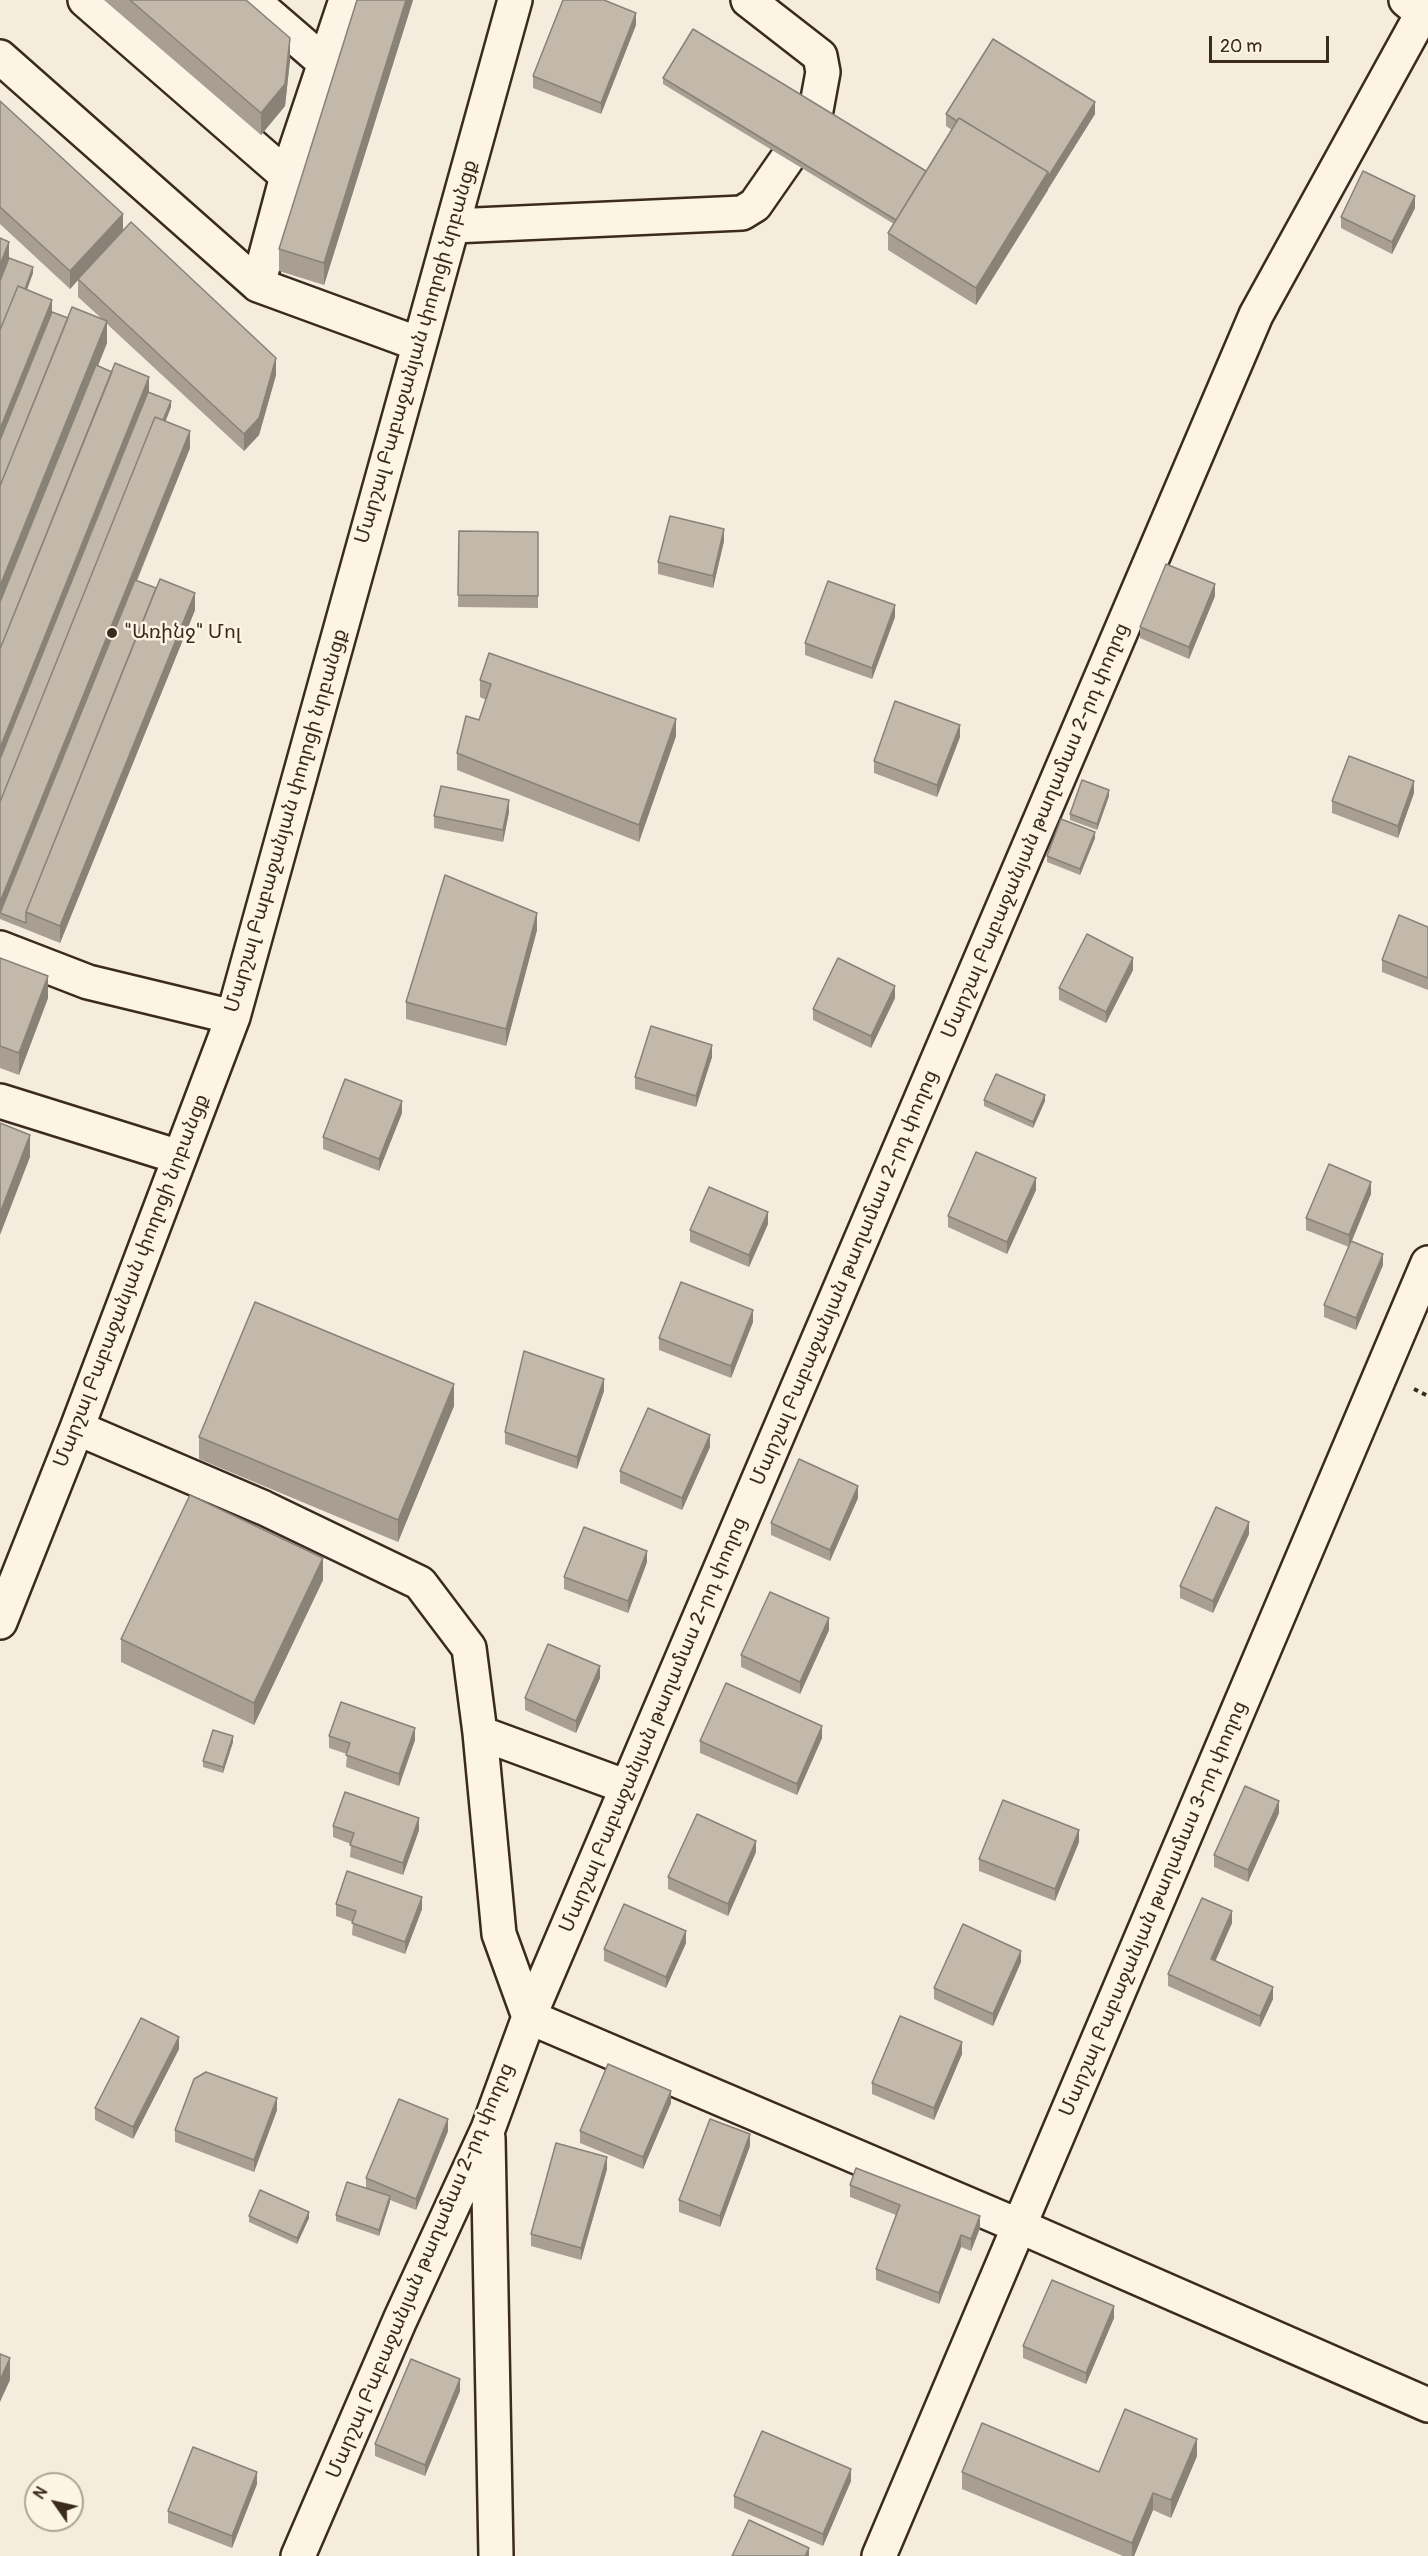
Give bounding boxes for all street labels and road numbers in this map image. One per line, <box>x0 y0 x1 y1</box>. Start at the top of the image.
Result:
street label: Մարշալ Բաբաջանյան փողոցի նրբանցք <box>351 157 483 547</box>
street label: Մարշալ Բաբաջանյան թաղամաս 2-րդ փողոց <box>937 620 1135 1042</box>
street label: Մարշալ Բաբաջանյան փողոցի նրբանցք <box>221 626 353 1016</box>
street label: Մարշալ Բաբաջանյան թաղամաս 2-րդ փողոց <box>746 1067 944 1489</box>
street label: Մարշալ Բաբաջանյան փողոցի նրբանցք <box>49 1091 215 1471</box>
street label: Մարշալ Բաբաջանյան թաղամաս 2-րդ փողոց <box>555 1514 753 1936</box>
street label: Մարշալ Բաբաջանյան թաղամաս 3-րդ փողոց <box>1055 1698 1253 2120</box>
street label: Մարշալ Բաբաջանյան թաղամաս 2-րդ փողոց <box>322 2060 520 2482</box>

